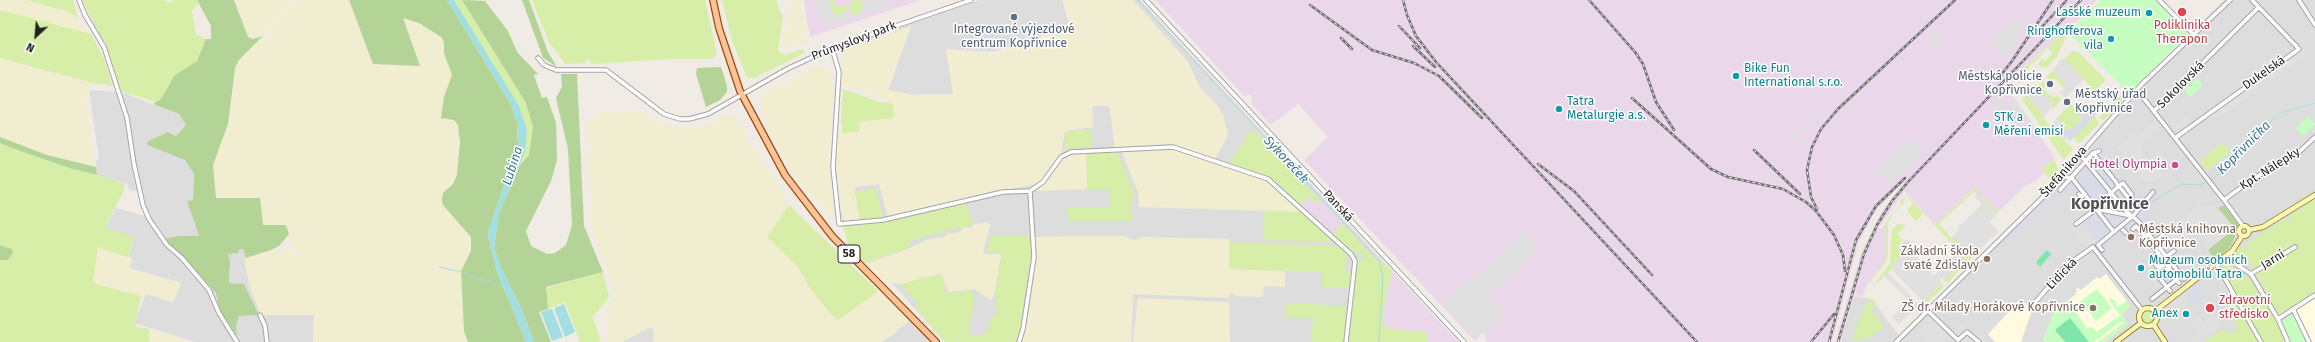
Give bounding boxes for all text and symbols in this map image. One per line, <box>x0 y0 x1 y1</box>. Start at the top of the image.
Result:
place label: Lašské muzeum <box>2056 6 2141 20</box>
marker: Poliklinika Therapon <box>2176 6 2188 18</box>
marker: Lašské muzeum <box>2144 8 2154 18</box>
marker: Integrované výjezdové centrum Kopřivnice <box>1009 12 1019 22</box>
north arrow <box>16 16 56 56</box>
street label: Průmyslový park <box>810 18 898 64</box>
place label: Poliklinika Therapon <box>2154 19 2210 47</box>
place label: Integrované výjezdové centrum Kopřivnice <box>953 23 1075 51</box>
place label: Ringhofferova vila <box>2027 25 2103 53</box>
marker: Ringhofferova vila <box>2106 34 2116 44</box>
text: N <box>24 40 37 55</box>
street label: Dukelská <box>2240 53 2288 93</box>
street label: Sokolovská <box>2154 58 2208 112</box>
place label: Bike Fun International s.r.o. <box>1744 62 1843 90</box>
place label: Městská policie Kopřivnice <box>1958 70 2042 98</box>
marker: Bike Fun International s.r.o. <box>1731 71 1741 81</box>
marker: Městská policie Kopřivnice <box>2045 79 2055 89</box>
place label: Městský úřad Kopřivnice <box>2075 88 2147 116</box>
place label: Tatra Metalurgie a.s. <box>1567 95 1646 123</box>
marker: Městský úřad Kopřivnice <box>2062 97 2072 107</box>
marker: Tatra Metalurgie a.s. <box>1554 104 1564 114</box>
place label: STK a Měření emisí <box>1994 111 2063 139</box>
water label: Kopřivnička <box>2214 118 2274 178</box>
marker: STK a Měření emisí <box>1981 120 1991 130</box>
water label: Sýkoreček <box>1260 133 1312 187</box>
street label: Štefánikova <box>2038 143 2090 201</box>
water label: Lubina <box>499 145 527 187</box>
street label: Kpt. Nálepky <box>2237 145 2303 193</box>
place label: Hotel Olympia <box>2090 158 2167 172</box>
marker: Hotel Olympia <box>2170 160 2180 170</box>
street label: Panská <box>1320 187 1356 225</box>
district label: Kopřivnice <box>2071 195 2149 215</box>
place label: Městská knihovna Kopřivnice <box>2139 223 2236 251</box>
marker: Městská knihovna Kopřivnice <box>2126 232 2136 242</box>
road number: 58 <box>838 245 860 263</box>
place label: Základní škola svaté Zdislavy <box>1901 245 1979 273</box>
street label: Jarní <box>2258 247 2288 273</box>
marker: Základní škola svaté Zdislavy <box>1982 254 1992 264</box>
place label: Muzeum osobních automobilů Tatra <box>2149 254 2247 282</box>
street label: Lidická <box>2044 255 2080 293</box>
marker: Muzeum osobních automobilů Tatra <box>2136 263 2146 273</box>
place label: Zdravotní středisko <box>2219 294 2270 322</box>
place label: ZŠ dr. Milady Horákové Kopřivnice <box>1901 301 2085 315</box>
marker: Zdravotní středisko <box>2204 302 2216 314</box>
marker: ZŠ dr. Milady Horákové Kopřivnice <box>2088 303 2098 313</box>
place label: Anex <box>2152 307 2178 321</box>
marker: Anex <box>2181 309 2191 319</box>

